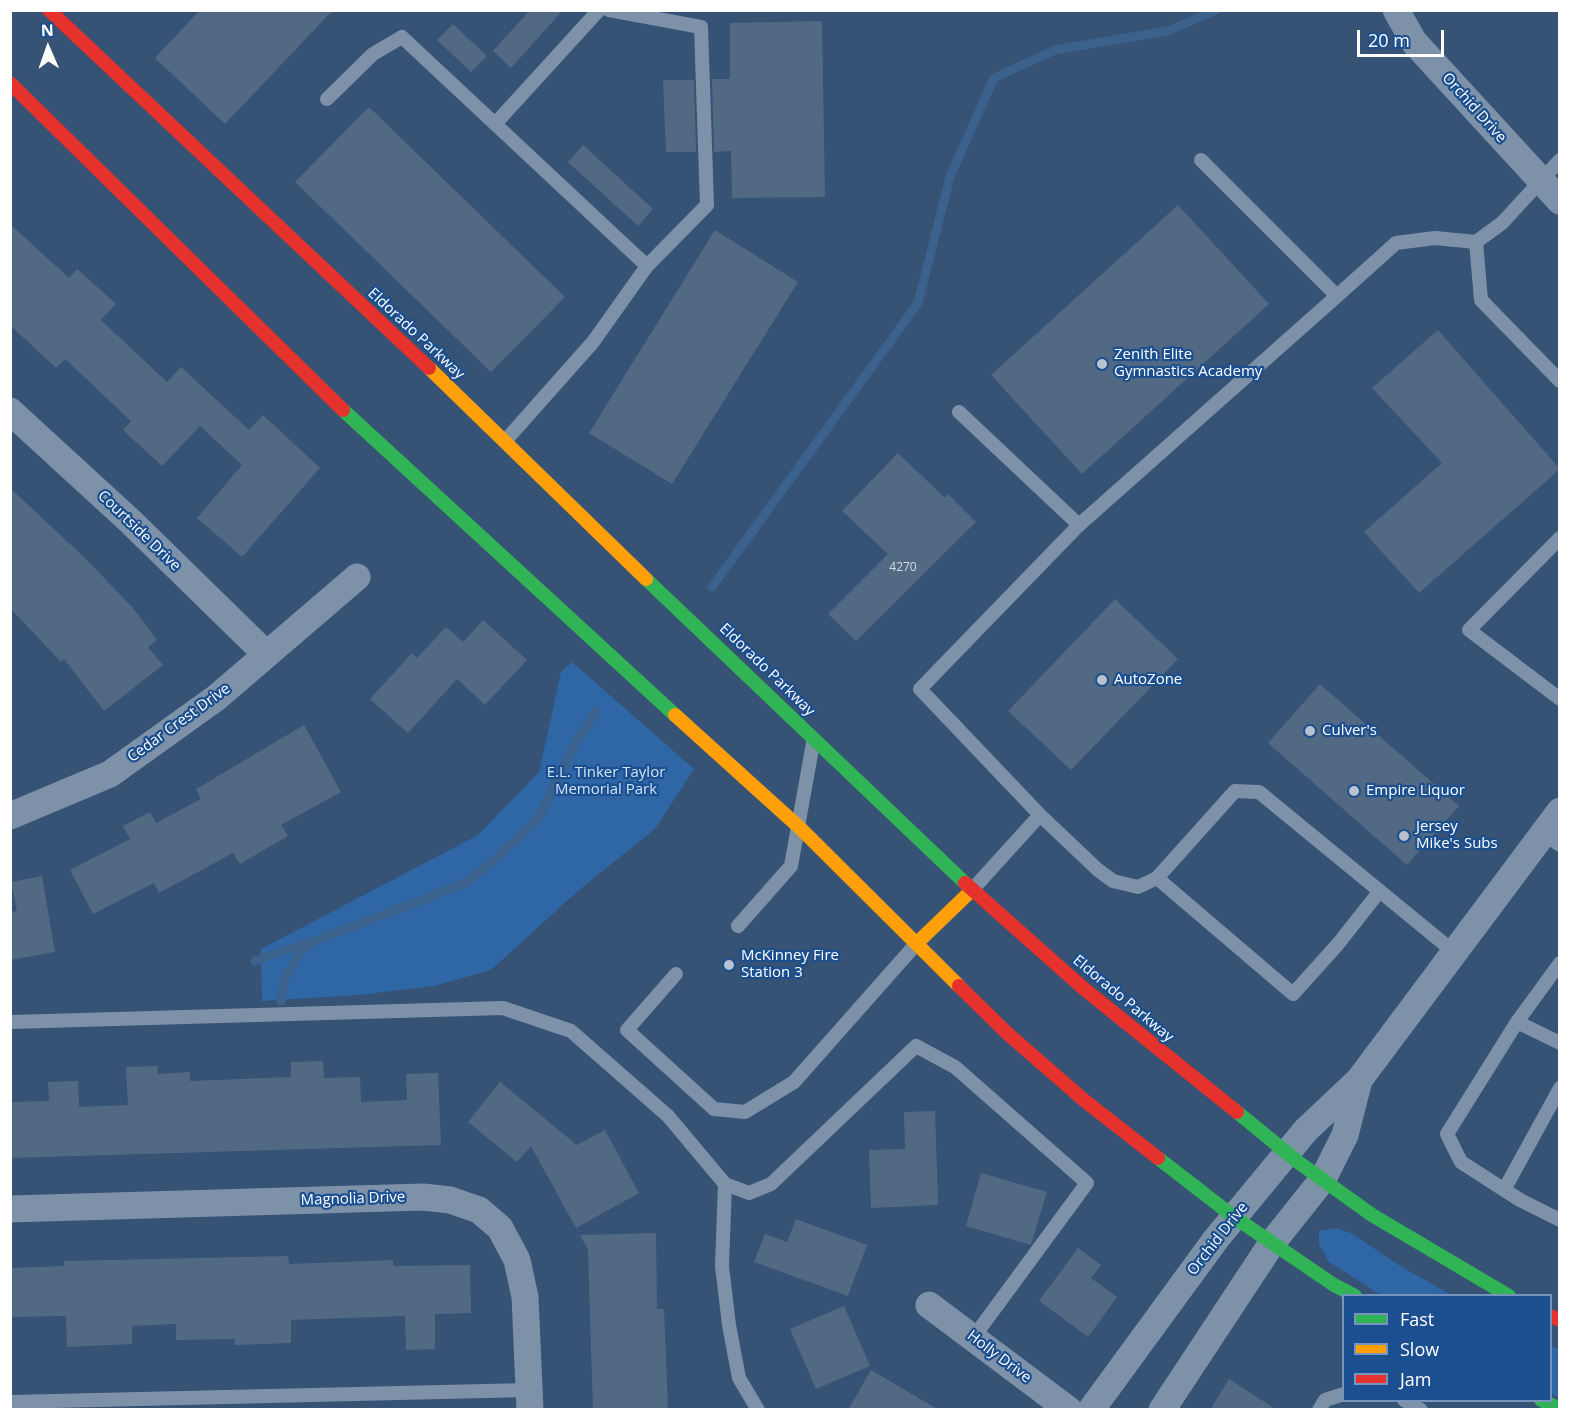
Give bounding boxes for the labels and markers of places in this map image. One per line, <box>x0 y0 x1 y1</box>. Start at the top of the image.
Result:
place label: Zenith Elite Gymnastics Academy <box>1114 346 1262 381</box>
marker: Zenith Elite Gymnastics Academy <box>1095 357 1109 371</box>
place label: AutoZone <box>1114 671 1182 689</box>
marker: AutoZone <box>1095 673 1109 687</box>
place label: Culver's <box>1322 722 1377 740</box>
marker: Culver's <box>1303 724 1317 738</box>
place label: Empire Liquor <box>1366 782 1465 800</box>
marker: Empire Liquor <box>1347 784 1361 798</box>
place label: Jersey Mike's Subs <box>1416 818 1498 853</box>
marker: Jersey Mike's Subs <box>1397 829 1411 843</box>
place label: McKinney Fire Station 3 <box>741 947 839 982</box>
marker: McKinney Fire Station 3 <box>722 958 736 972</box>

